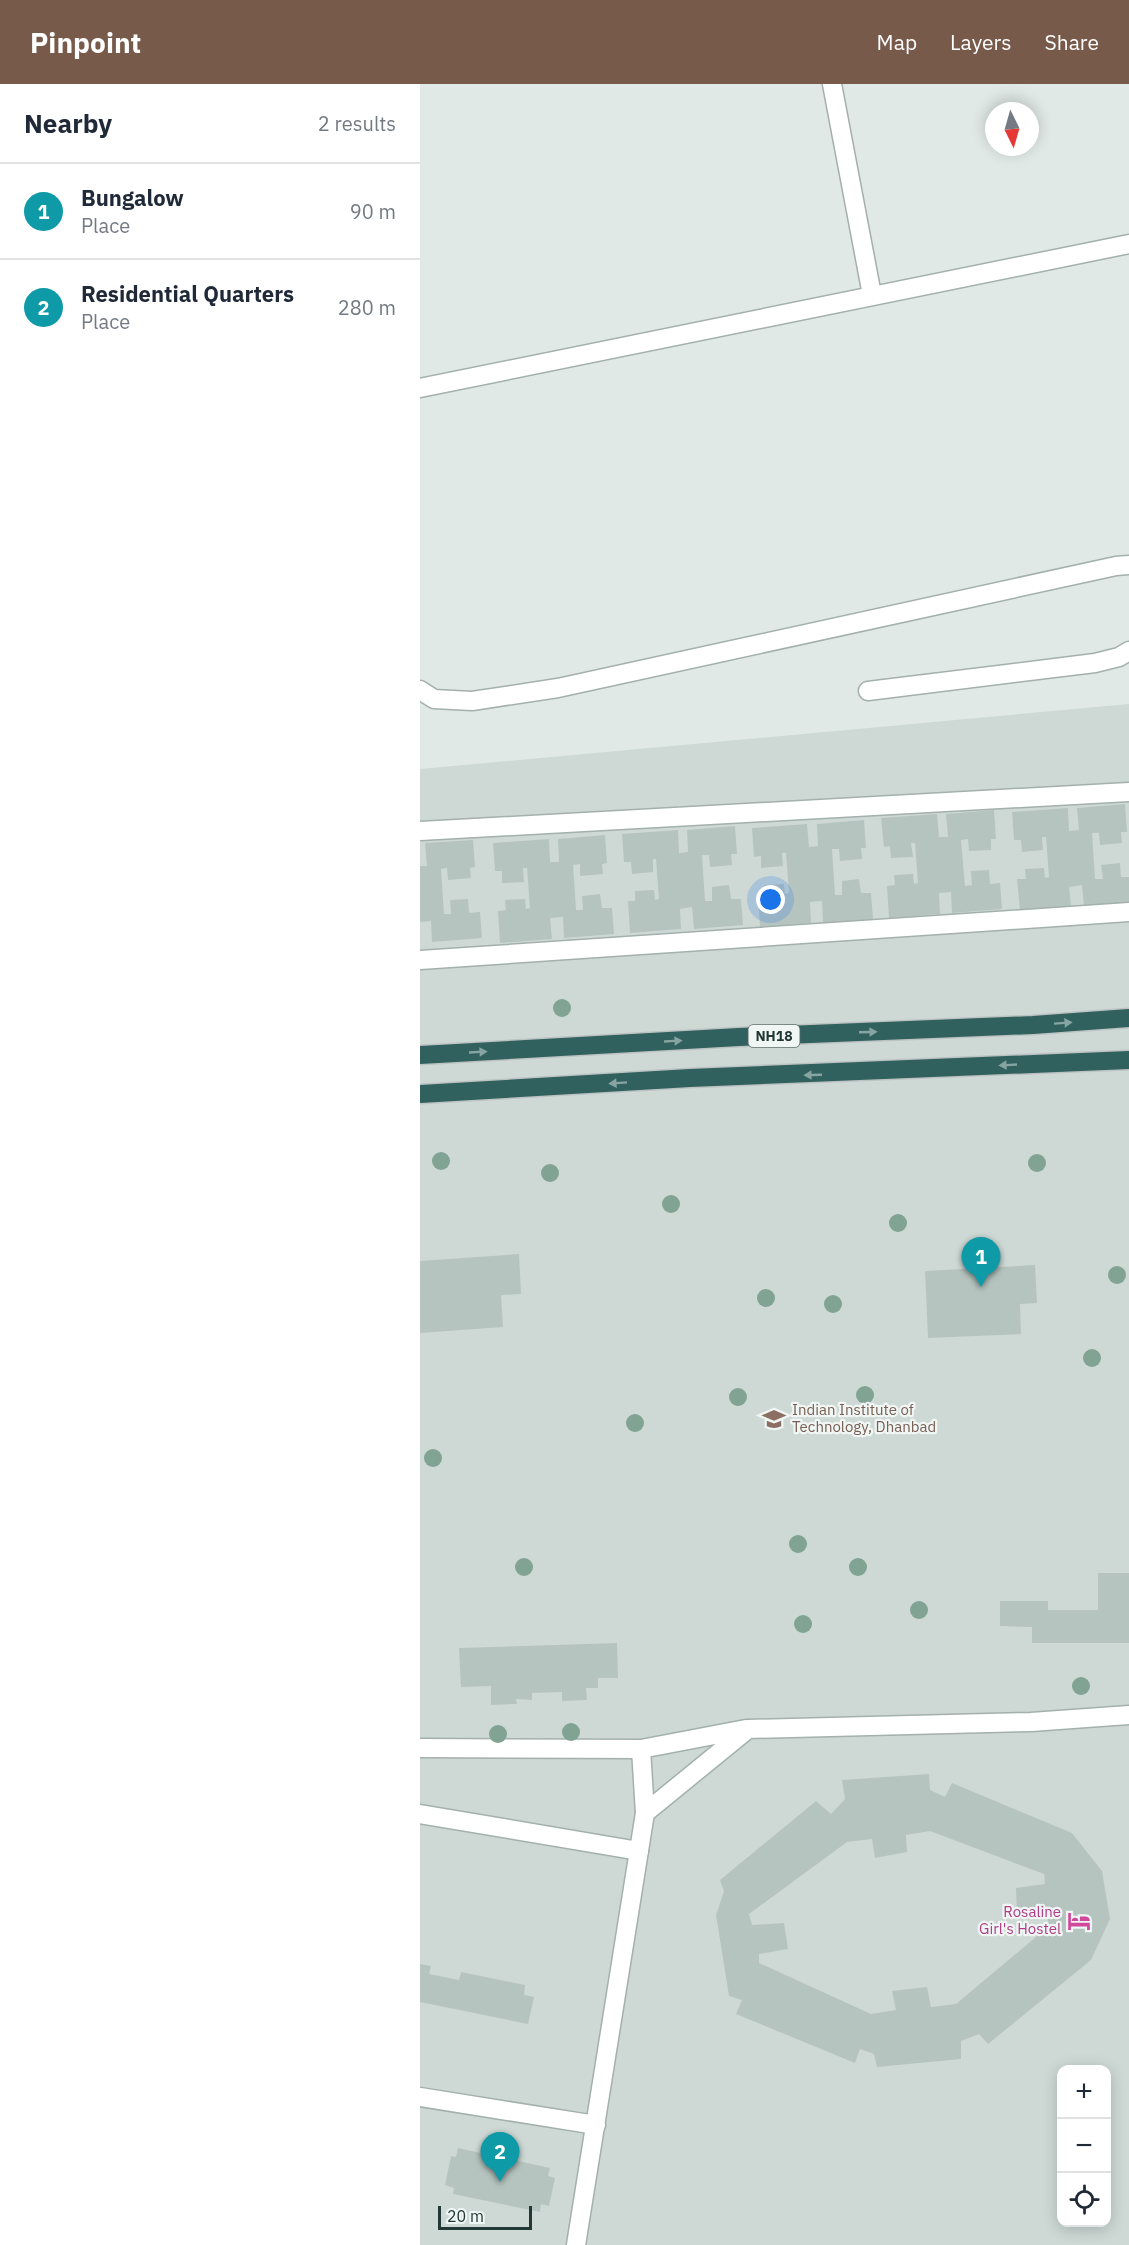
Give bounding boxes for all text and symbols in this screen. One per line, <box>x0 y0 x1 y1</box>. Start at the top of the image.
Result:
text: Pinpoint <box>30 24 141 61</box>
text: Map <box>877 28 917 56</box>
text: Layers <box>950 28 1012 56</box>
text: Share <box>1045 28 1099 56</box>
north arrow <box>985 102 1039 156</box>
text: Nearby <box>24 106 112 140</box>
text: 2 results <box>318 110 396 137</box>
text: Bungalow <box>81 183 184 212</box>
text: 1 <box>38 198 50 225</box>
text: 90 m <box>350 198 396 225</box>
text: Place <box>81 212 130 239</box>
text: Residential Quarters <box>81 279 294 308</box>
text: 2 <box>38 294 50 321</box>
text: 280 m <box>338 294 396 321</box>
text: Place <box>81 308 130 335</box>
your location <box>756 885 785 914</box>
one-way arrow <box>1053 1018 1072 1028</box>
road number: NH18 <box>748 1025 800 1047</box>
one-way arrow <box>858 1027 877 1036</box>
one-way arrow <box>664 1036 683 1045</box>
one-way arrow <box>469 1047 488 1057</box>
one-way arrow <box>998 1060 1017 1069</box>
one-way arrow <box>803 1070 822 1079</box>
one-way arrow <box>609 1078 628 1088</box>
pin: 1 <box>962 1238 1000 1287</box>
place label: Indian Institute of Technology, Dhanbad <box>792 1400 936 1436</box>
school or university icon: Indian Institute of Technology, Dhanbad <box>761 1406 787 1432</box>
place label: Rosaline Girl's Hostel <box>979 1902 1061 1938</box>
hotel icon: Rosaline Girl's Hostel <box>1066 1908 1092 1934</box>
map controls <box>1057 2065 1111 2227</box>
button: + <box>1057 2065 1111 2119</box>
button: − <box>1057 2119 1111 2173</box>
pin: 2 <box>480 2132 520 2182</box>
button: locate <box>1057 2173 1111 2227</box>
scale bar <box>438 2203 532 2230</box>
text: 20 m <box>447 2206 484 2226</box>

